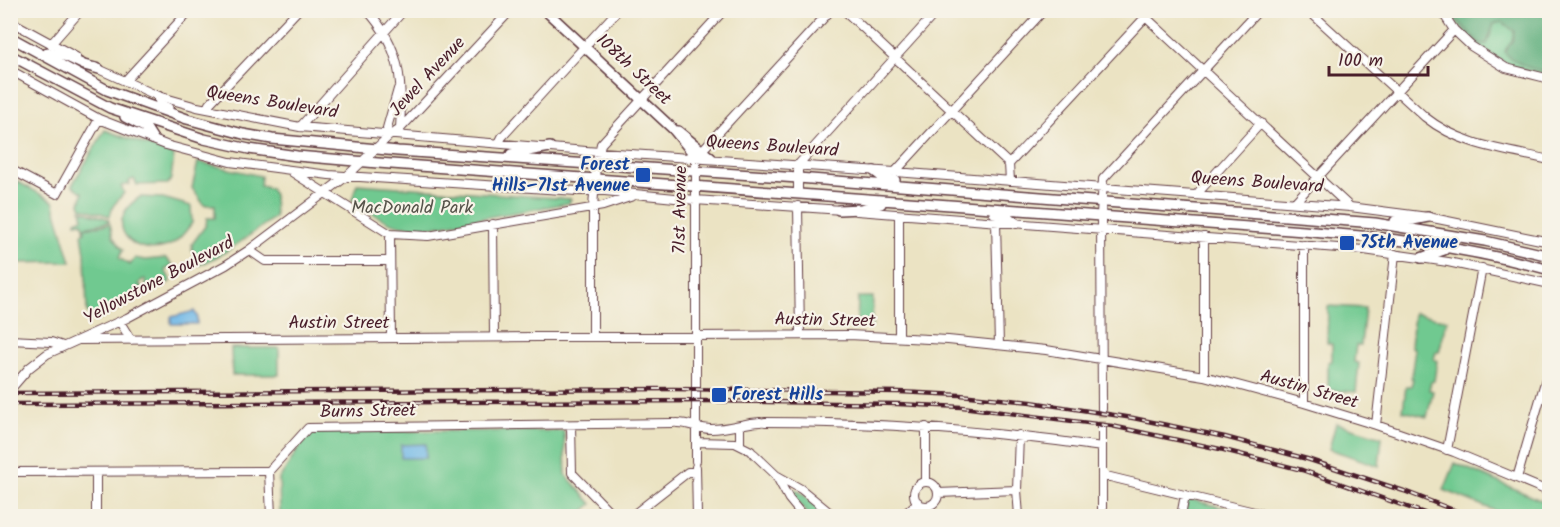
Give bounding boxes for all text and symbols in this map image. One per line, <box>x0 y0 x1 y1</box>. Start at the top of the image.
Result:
street label: 108th Street <box>588 27 678 114</box>
street label: Jewel Avenue <box>383 30 473 124</box>
scale bar <box>1329 39 1428 77</box>
text: 100 m <box>1338 47 1383 76</box>
street label: Queens Boulevard <box>204 78 341 128</box>
street label: Queens Boulevard <box>705 128 840 166</box>
place label: Forest Hills–71st Avenue <box>492 151 631 201</box>
street label: Queens Boulevard <box>1190 164 1325 202</box>
street label: 71st Avenue <box>666 165 696 255</box>
marker: Forest Hills–71st Avenue <box>634 166 652 184</box>
park label: MacDonald Park <box>351 194 473 223</box>
street label: Yellowstone Boulevard <box>78 229 240 333</box>
place label: 75th Avenue <box>1360 229 1458 258</box>
marker: 75th Avenue <box>1338 234 1356 252</box>
street label: Austin Street <box>774 306 877 336</box>
street label: Austin Street <box>289 309 391 338</box>
street label: Austin Street <box>1256 362 1363 418</box>
place label: Forest Hills <box>732 381 824 410</box>
marker: Forest Hills <box>710 386 728 404</box>
street label: Burns Street <box>320 397 417 427</box>

